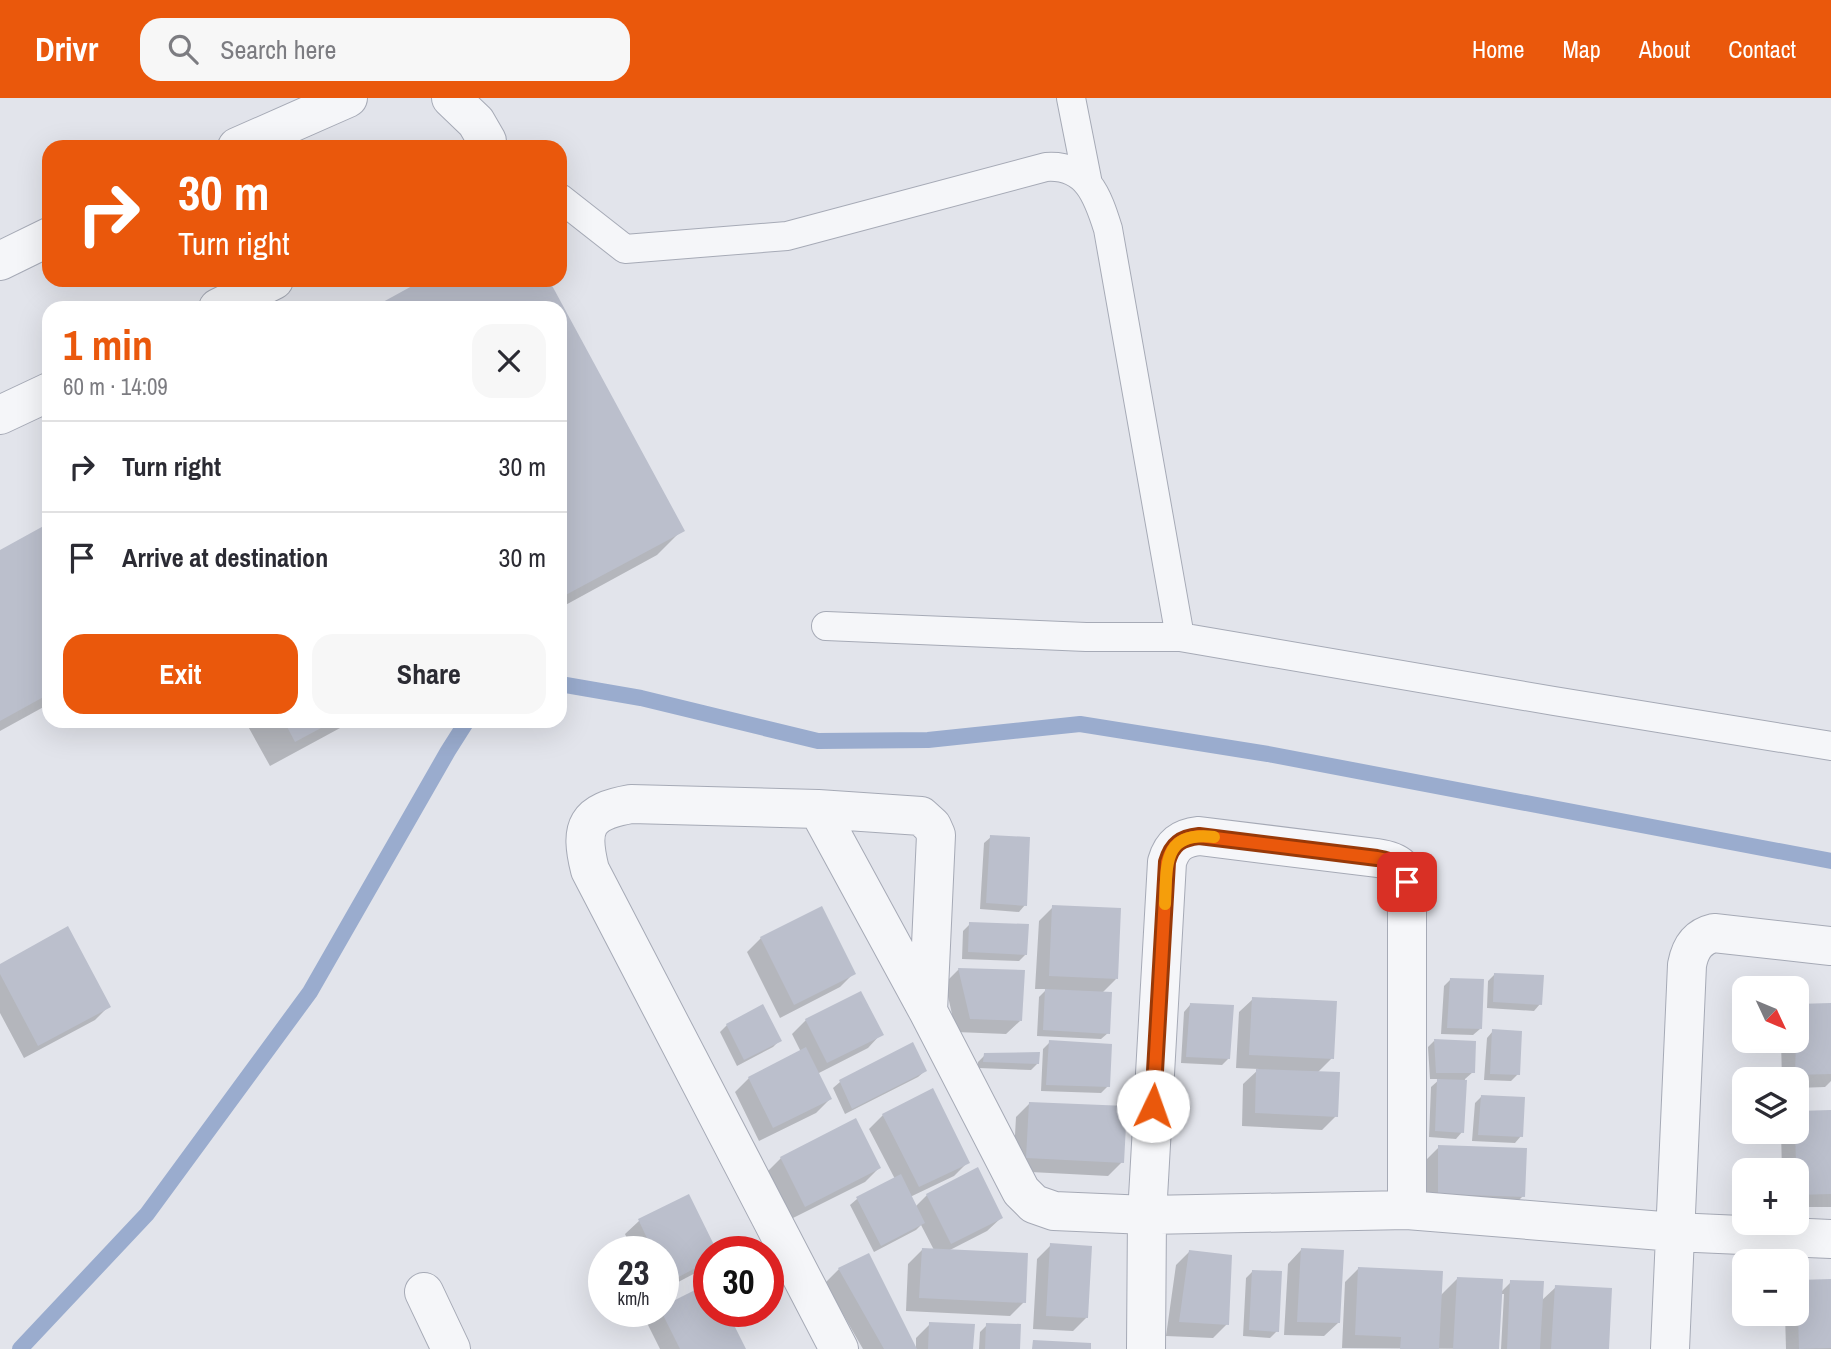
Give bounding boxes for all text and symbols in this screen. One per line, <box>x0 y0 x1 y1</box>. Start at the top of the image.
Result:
search box <box>140 18 630 81</box>
text: Drivr <box>35 27 98 71</box>
icon: search <box>164 30 202 68</box>
text: Search here <box>220 32 336 67</box>
text: Home <box>1472 33 1524 65</box>
text: Map <box>1562 33 1601 65</box>
text: About <box>1639 33 1690 65</box>
text: Contact <box>1728 33 1796 65</box>
text: 30 m <box>178 159 270 225</box>
icon: right <box>63 168 154 259</box>
text: Turn right <box>178 222 290 265</box>
text: 1 min <box>63 317 153 373</box>
button: close <box>472 324 546 398</box>
text: 60 m · 14:09 <box>63 371 168 402</box>
icon: right <box>63 448 101 486</box>
text: Turn right <box>122 449 221 484</box>
text: 30 m <box>499 449 546 484</box>
icon: arrive <box>63 539 101 577</box>
text: Arrive at destination <box>122 540 328 575</box>
text: 30 m <box>499 540 546 575</box>
button: Exit <box>63 634 298 714</box>
button: Share <box>312 634 546 714</box>
pin <box>1377 852 1437 912</box>
icon: arrive <box>1388 863 1426 901</box>
north arrow <box>1732 976 1810 1054</box>
map controls <box>1732 976 1809 1326</box>
button: layers <box>1732 1067 1809 1144</box>
position arrow <box>1116 1069 1190 1143</box>
button: + <box>1732 1158 1809 1235</box>
speed limit sign: 30 <box>693 1236 784 1327</box>
text: 23 <box>618 1249 649 1296</box>
button: − <box>1732 1249 1809 1326</box>
text: km/h <box>618 1286 650 1311</box>

